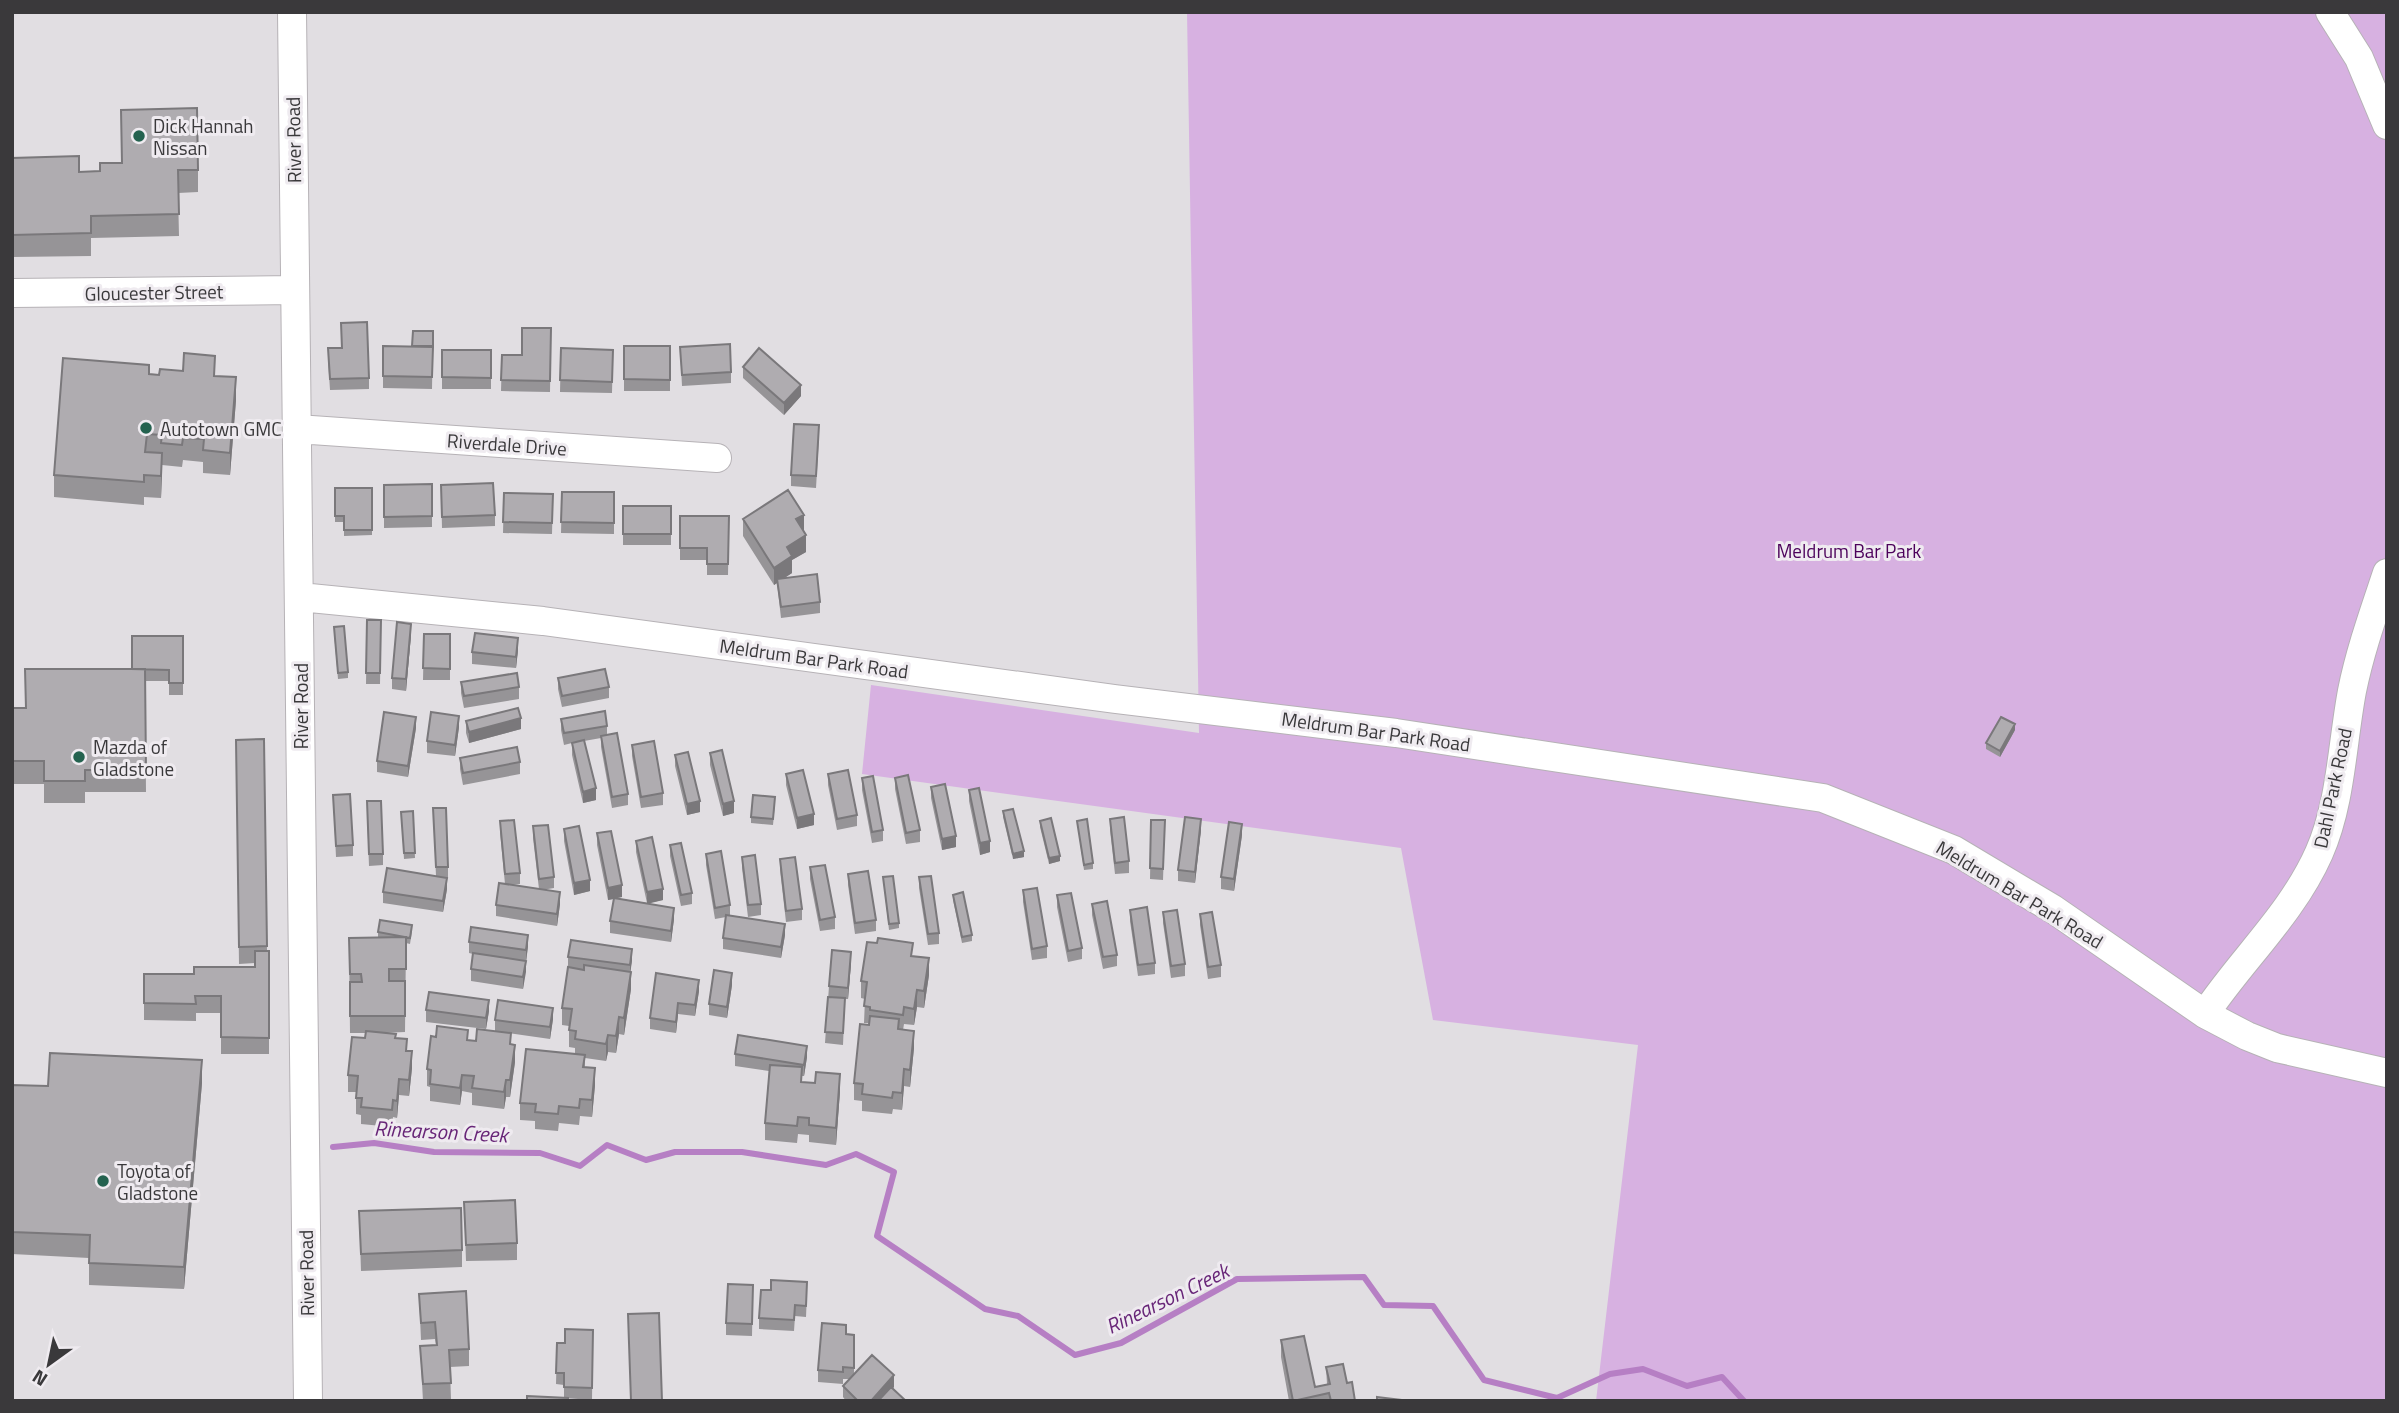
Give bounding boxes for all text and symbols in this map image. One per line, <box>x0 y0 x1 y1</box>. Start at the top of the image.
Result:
street label: River Road <box>278 97 308 183</box>
place label: Dick Hannah Nissan <box>153 111 253 162</box>
marker: Dick Hannah Nissan <box>131 128 147 144</box>
street label: Gloucester Street <box>84 276 224 308</box>
place label: Autotown GMC <box>160 414 282 443</box>
marker: Autotown GMC <box>138 420 154 436</box>
street label: Riverdale Drive <box>446 425 568 463</box>
park label: Meldrum Bar Park <box>1777 536 1921 565</box>
street label: Meldrum Bar Park Road <box>718 630 910 686</box>
street label: River Road <box>286 663 315 749</box>
street label: Meldrum Bar Park Road <box>1280 703 1472 759</box>
street label: Dahl Park Road <box>2305 725 2359 851</box>
place label: Mazda of Gladstone <box>93 732 174 783</box>
marker: Mazda of Gladstone <box>71 749 87 765</box>
street label: Meldrum Bar Park Road <box>1931 833 2109 955</box>
water label: Rinearson Creek <box>373 1112 511 1151</box>
place label: Toyota of Gladstone <box>117 1156 198 1207</box>
marker: Toyota of Gladstone <box>95 1173 111 1189</box>
street label: River Road <box>291 1230 321 1316</box>
water label: Rinearson Creek <box>1100 1253 1236 1342</box>
north arrow <box>14 1329 84 1399</box>
text: N <box>26 1363 53 1394</box>

